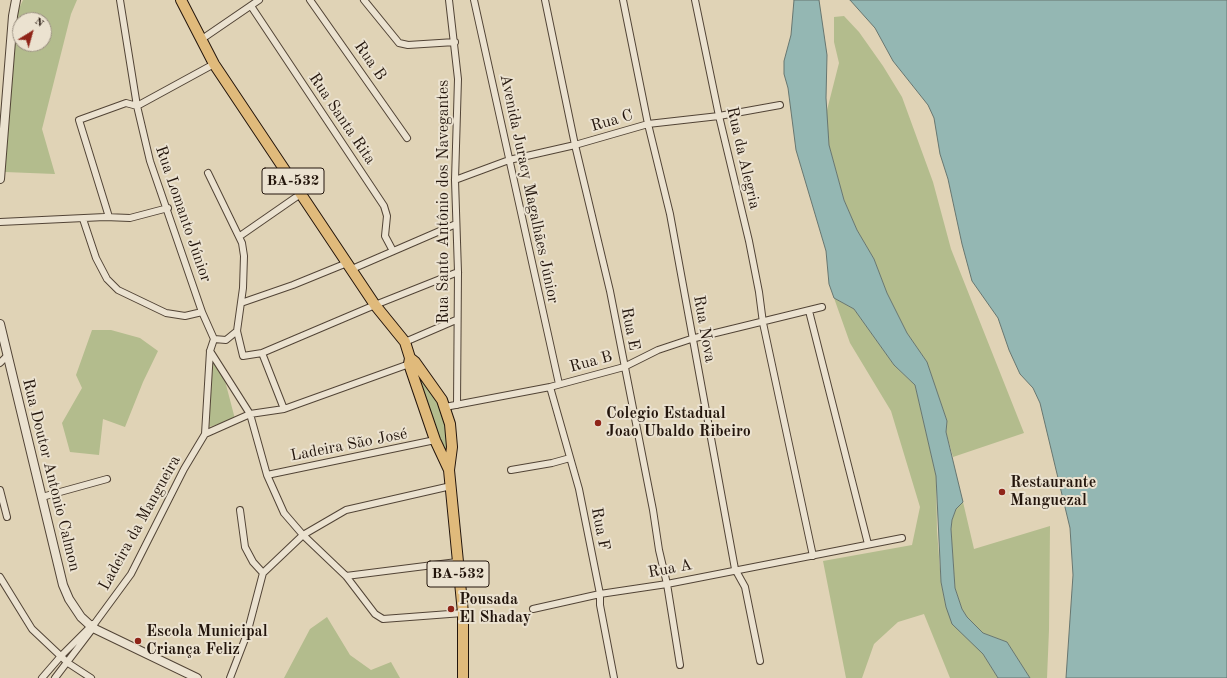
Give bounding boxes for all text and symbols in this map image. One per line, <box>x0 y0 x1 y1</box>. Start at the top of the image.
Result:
north arrow <box>12 12 52 52</box>
text: N <box>32 16 46 30</box>
street label: Rua B <box>350 38 390 84</box>
street label: Rua Santa Rita <box>304 70 380 168</box>
street label: Avenida Juracy Magalhães Júnior <box>495 73 563 305</box>
street label: Rua Santo Antônio dos Navegantes <box>434 80 454 324</box>
street label: Rua da Alegria <box>722 105 764 211</box>
street label: Rua C <box>589 106 635 136</box>
street label: Rua Lomanto Júnior <box>151 143 215 285</box>
road number: BA-532 <box>262 168 324 194</box>
street label: Rua Nova <box>689 294 719 364</box>
street label: Rua E <box>616 306 644 352</box>
street label: Rua B <box>568 347 614 377</box>
street label: Rua Doutor Antonio Calmon <box>18 377 84 573</box>
place label: Colegio Estadual Joao Ubaldo Ribeiro <box>606 404 751 442</box>
marker: Colegio Estadual Joao Ubaldo Ribeiro <box>593 418 603 428</box>
street label: Ladeira São José <box>289 424 409 466</box>
street label: Ladeira da Mangueira <box>95 452 185 594</box>
place label: Restaurante Manguezal <box>1010 473 1096 511</box>
marker: Restaurante Manguezal <box>997 487 1007 497</box>
street label: Rua F <box>586 506 614 552</box>
street label: Rua A <box>646 555 694 583</box>
road number: BA-532 <box>427 561 489 587</box>
place label: Pousada El Shaday <box>459 590 531 628</box>
marker: Pousada El Shaday <box>446 604 456 614</box>
place label: Escola Municipal Criança Feliz <box>146 622 268 660</box>
marker: Escola Municipal Criança Feliz <box>133 636 143 646</box>

